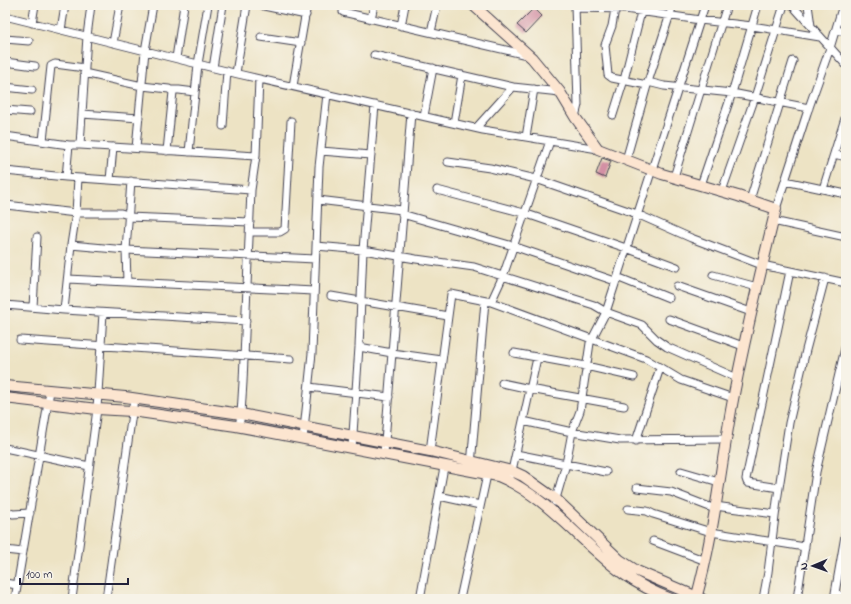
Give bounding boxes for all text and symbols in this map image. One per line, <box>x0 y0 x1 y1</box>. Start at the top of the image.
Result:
north arrow <box>793 546 833 586</box>
scale bar <box>20 560 128 586</box>
text: N <box>796 562 812 570</box>
text: 100 m <box>26 566 53 584</box>

